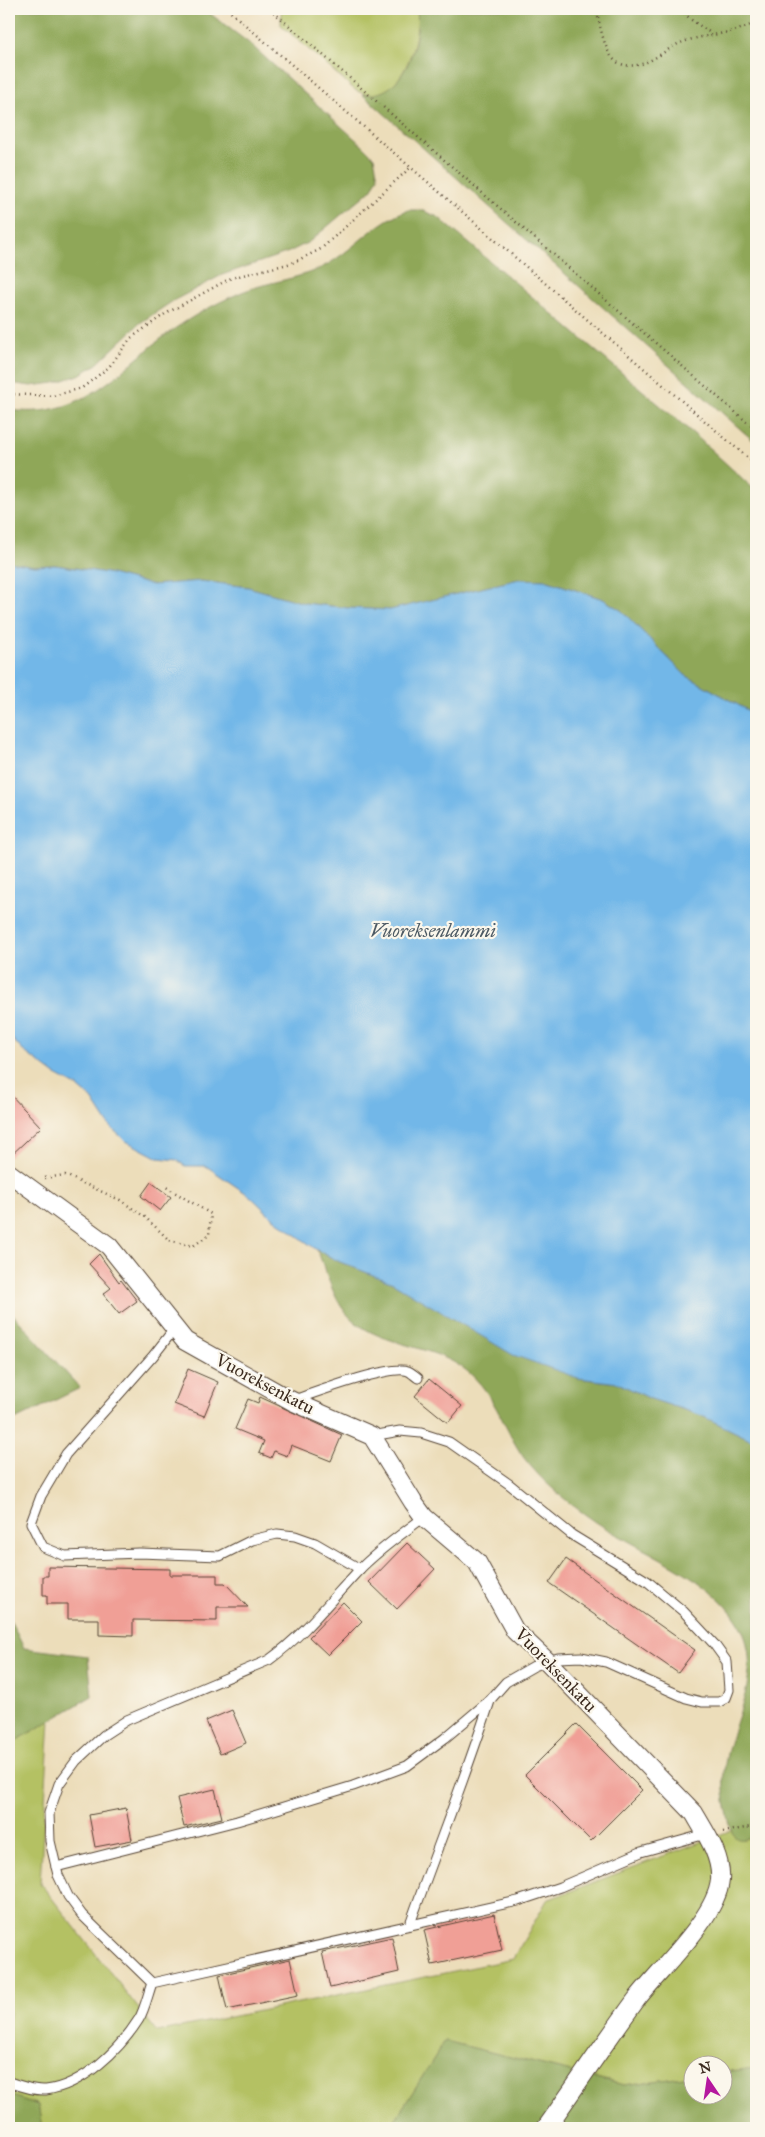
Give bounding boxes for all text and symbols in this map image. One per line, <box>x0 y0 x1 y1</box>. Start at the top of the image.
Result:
water label: Vuoreksenlammi <box>370 919 496 942</box>
street label: Vuoreksenkatu <box>211 1348 319 1419</box>
street label: Vuoreksenkatu <box>510 1622 602 1717</box>
north arrow <box>682 2054 732 2104</box>
text: N <box>697 2058 713 2077</box>

